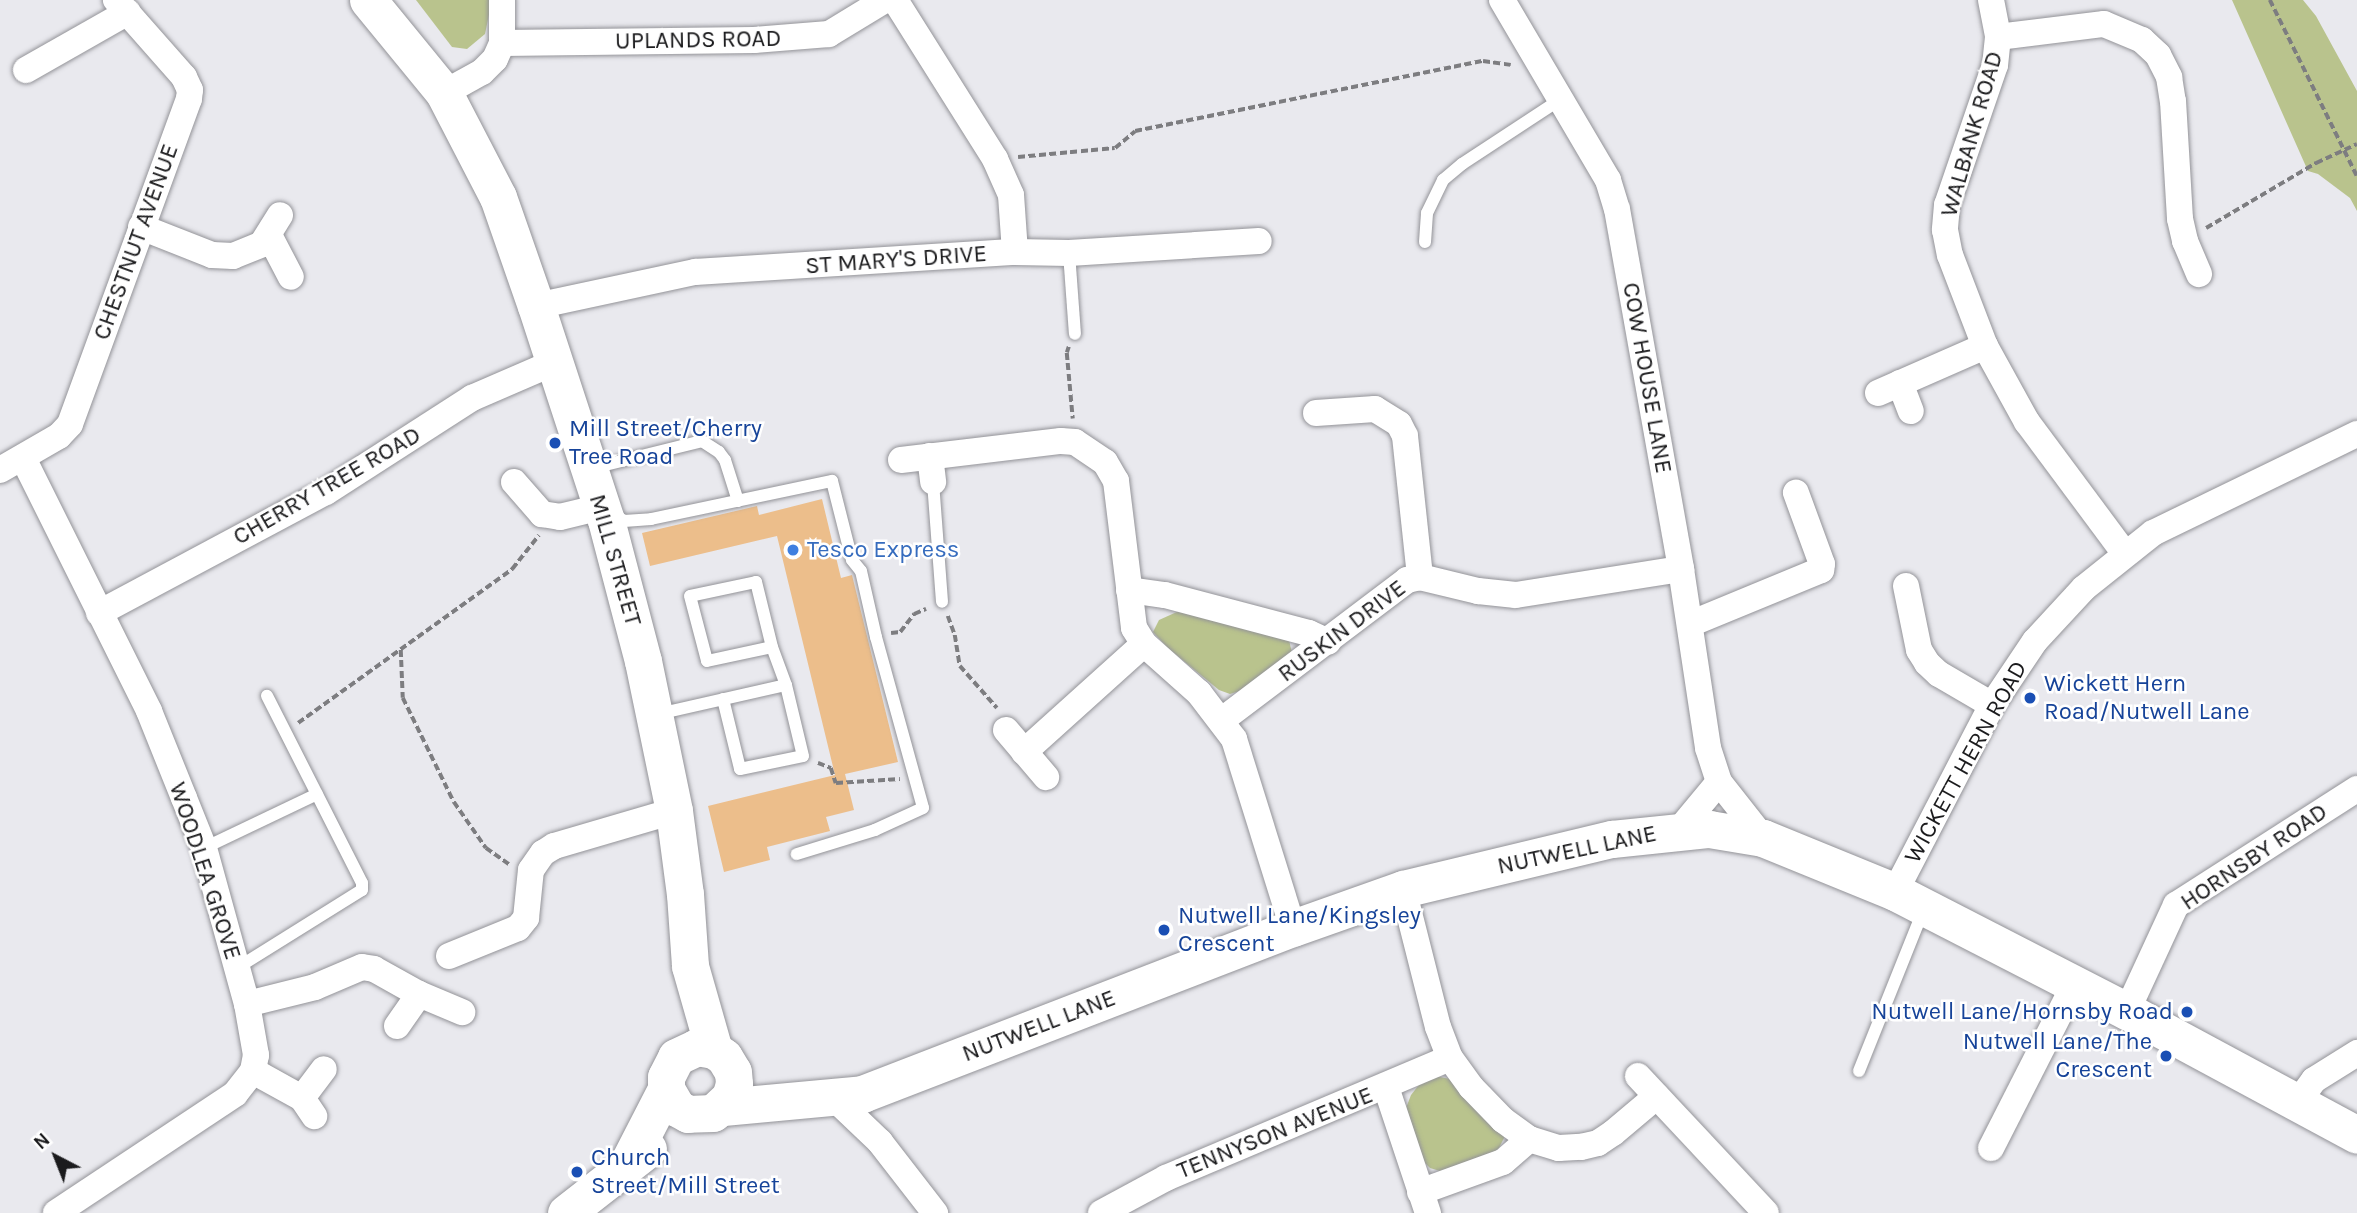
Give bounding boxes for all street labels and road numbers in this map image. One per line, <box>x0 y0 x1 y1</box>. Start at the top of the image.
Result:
street label: UPLANDS ROAD <box>615 24 781 56</box>
street label: WALBANK ROAD <box>1935 48 2009 220</box>
street label: CHESTNUT AVENUE <box>87 140 185 344</box>
street label: ST MARY'S DRIVE <box>804 239 988 281</box>
street label: COW HOUSE LANE <box>1616 280 1678 476</box>
street label: CHERRY TREE ROAD <box>228 421 426 551</box>
street label: MILL STREET <box>582 491 648 629</box>
street label: RUSKIN DRIVE <box>1272 574 1412 688</box>
street label: WICKETT HERN ROAD <box>1898 656 2034 868</box>
street label: WOODLEA GROVE <box>163 779 247 963</box>
street label: HORNSBY ROAD <box>2175 797 2333 917</box>
street label: NUTWELL LANE <box>1495 819 1659 881</box>
street label: NUTWELL LANE <box>958 984 1120 1068</box>
street label: TENNYSON AVENUE <box>1173 1081 1377 1185</box>

